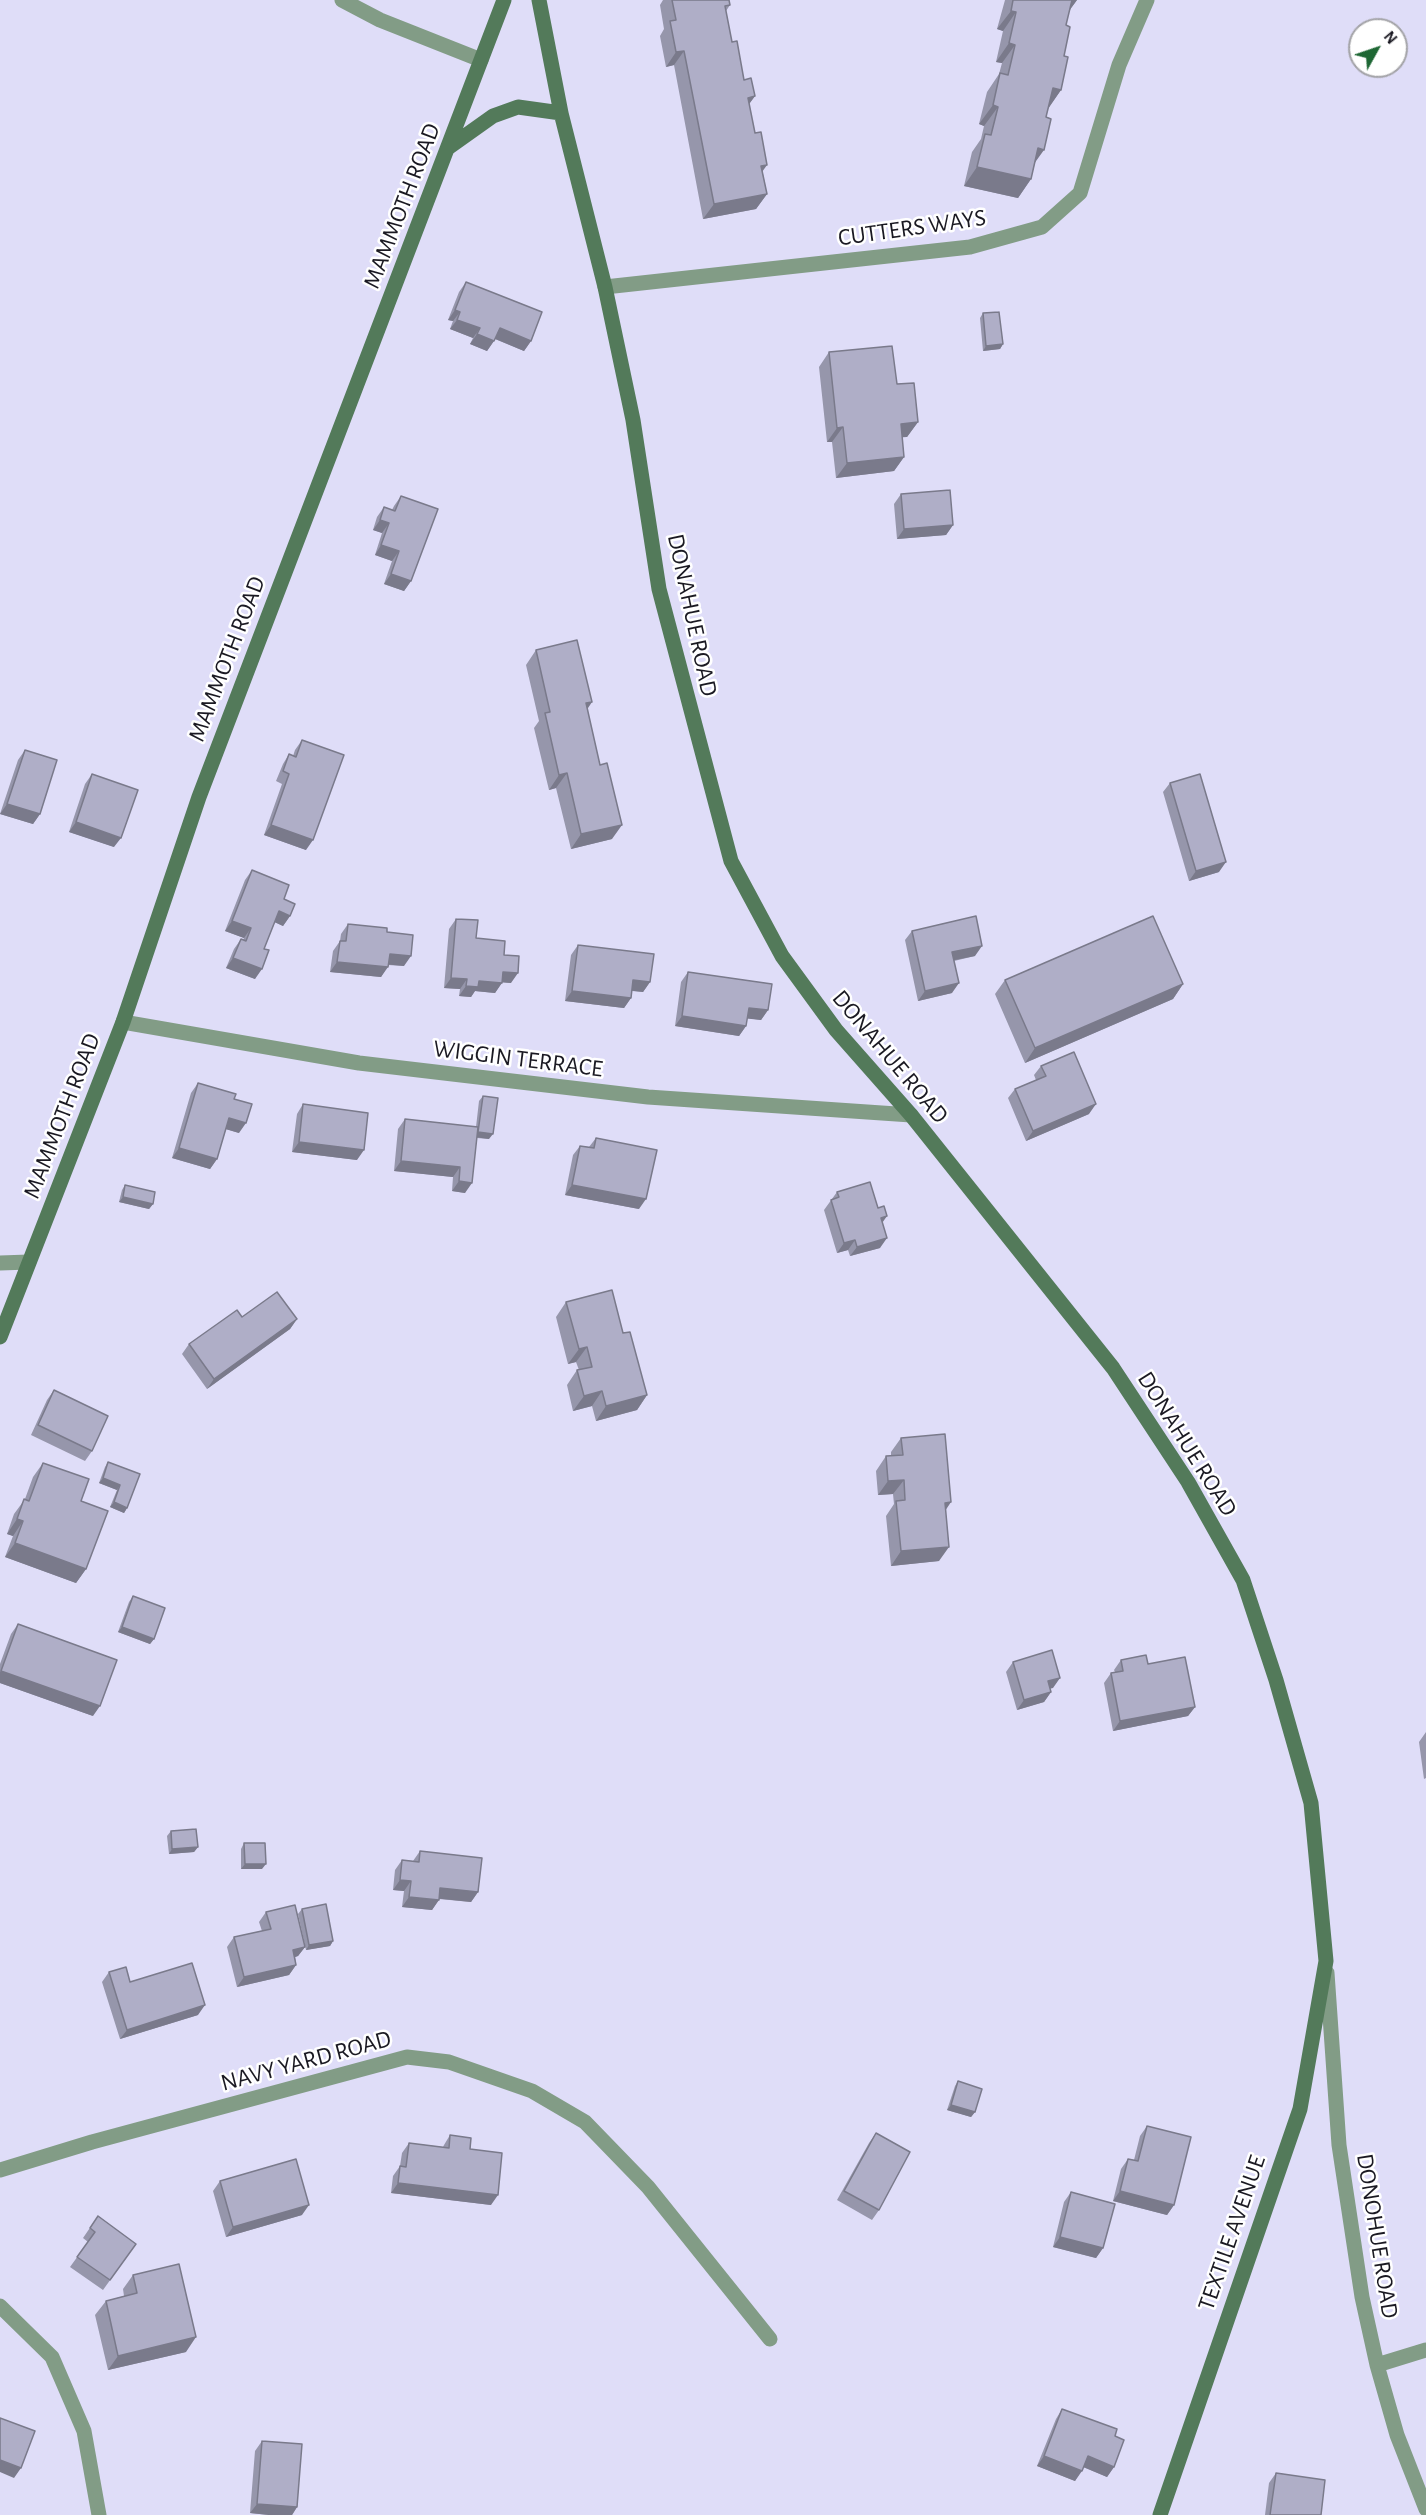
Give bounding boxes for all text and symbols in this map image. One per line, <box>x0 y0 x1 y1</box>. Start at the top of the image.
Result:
north arrow <box>1348 18 1408 78</box>
text: N <box>1381 28 1400 47</box>
street label: MAMMOTH ROAD <box>357 119 447 293</box>
street label: CUTTERS WAYS <box>836 203 988 253</box>
street label: DONAHUE ROAD <box>661 531 723 699</box>
street label: MAMMOTH ROAD <box>182 572 272 746</box>
street label: DONAHUE ROAD <box>826 984 954 1130</box>
street label: MAMMOTH ROAD <box>17 1029 107 1203</box>
street label: WIGGIN TERRACE <box>432 1034 604 1084</box>
street label: DONAHUE ROAD <box>1131 1366 1243 1522</box>
street label: NAVY YARD ROAD <box>218 2024 394 2098</box>
street label: TEXTILE AVENUE <box>1192 2152 1272 2314</box>
street label: DONOHUE ROAD <box>1350 2152 1404 2320</box>

